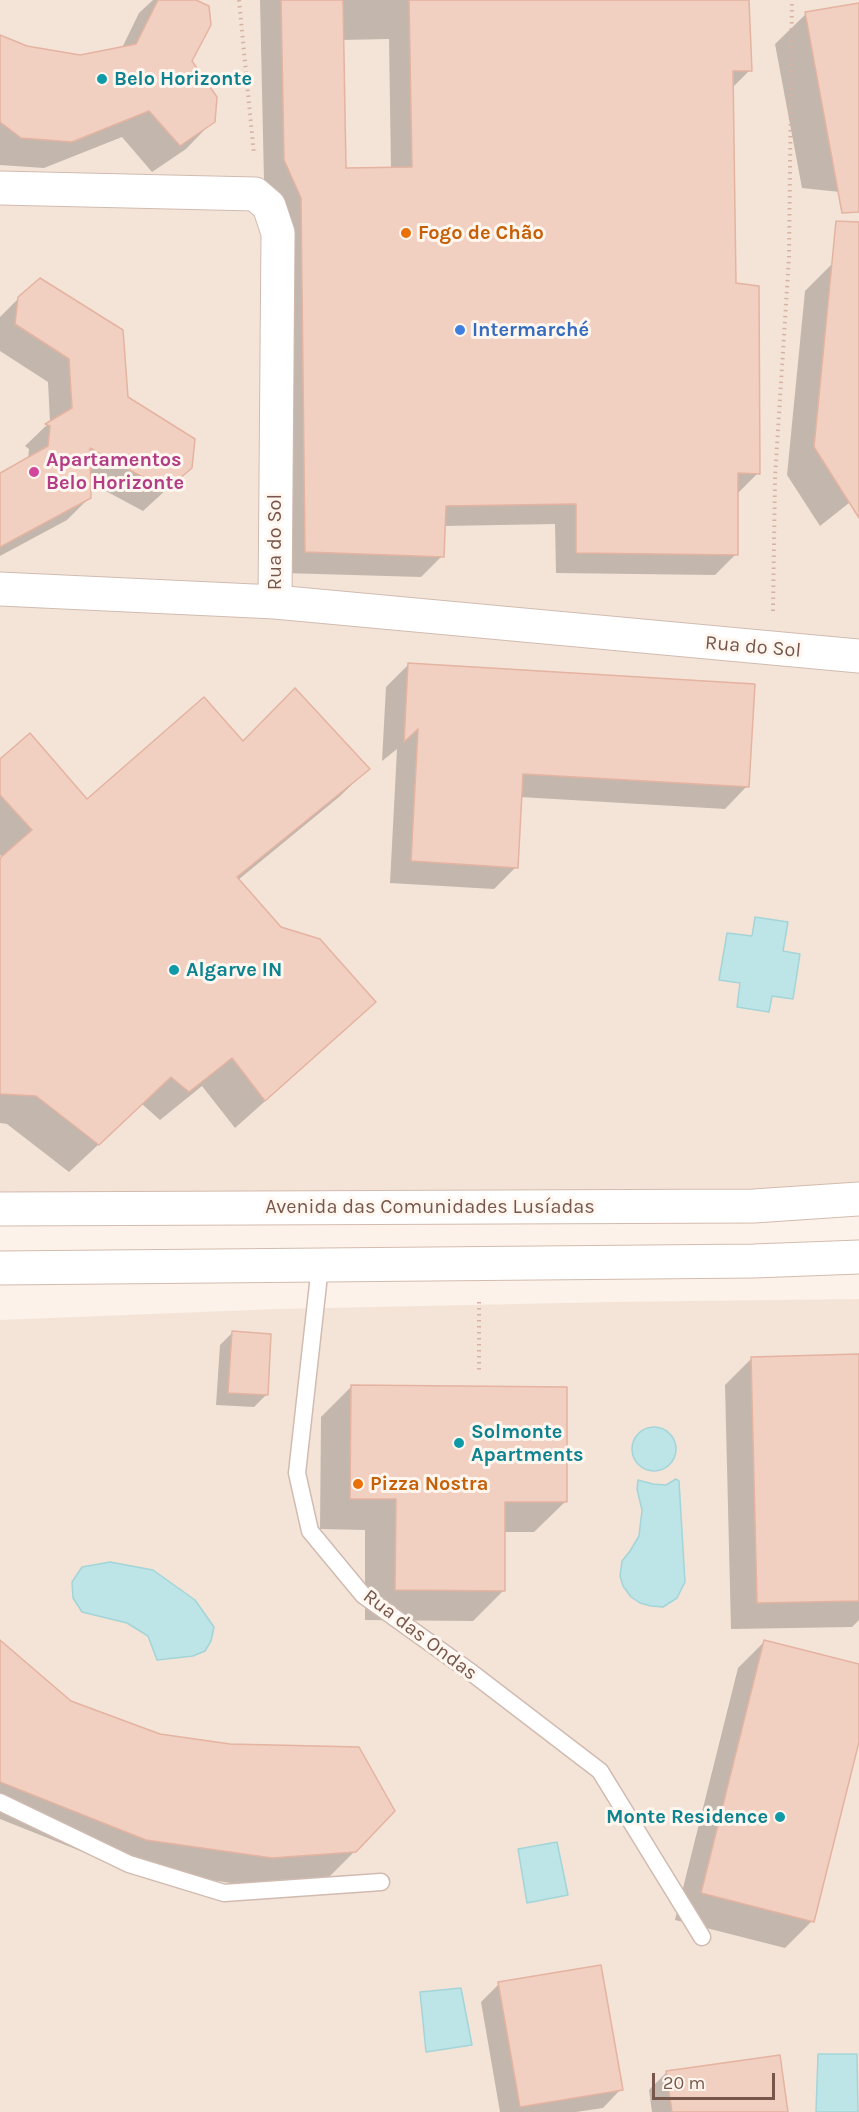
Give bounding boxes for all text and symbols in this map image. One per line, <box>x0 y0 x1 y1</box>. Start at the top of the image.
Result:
place label: Belo Horizonte <box>114 67 252 91</box>
marker: Belo Horizonte <box>95 72 109 86</box>
place label: Fogo de Chão <box>418 221 544 245</box>
marker: Fogo de Chão <box>399 226 413 240</box>
place label: Intermarché <box>472 318 589 342</box>
marker: Intermarché <box>453 323 467 337</box>
place label: Apartamentos Belo Horizonte <box>46 448 184 495</box>
marker: Apartamentos Belo Horizonte <box>27 465 41 479</box>
street label: Rua do Sol <box>263 494 287 590</box>
street label: Rua do Sol <box>704 631 802 663</box>
place label: Algarve IN <box>186 958 282 982</box>
marker: Algarve IN <box>167 963 181 977</box>
street label: Avenida das Comunidades Lusíadas <box>265 1195 595 1219</box>
place label: Solmonte Apartments <box>471 1420 584 1467</box>
marker: Solmonte Apartments <box>452 1436 466 1450</box>
place label: Pizza Nostra <box>370 1472 488 1496</box>
marker: Pizza Nostra <box>351 1477 365 1491</box>
street label: Rua das Ondas <box>358 1584 482 1686</box>
place label: Monte Residence <box>606 1805 768 1829</box>
marker: Monte Residence <box>773 1810 787 1824</box>
scale bar <box>655 2061 778 2099</box>
text: 20 m <box>663 2072 705 2094</box>

